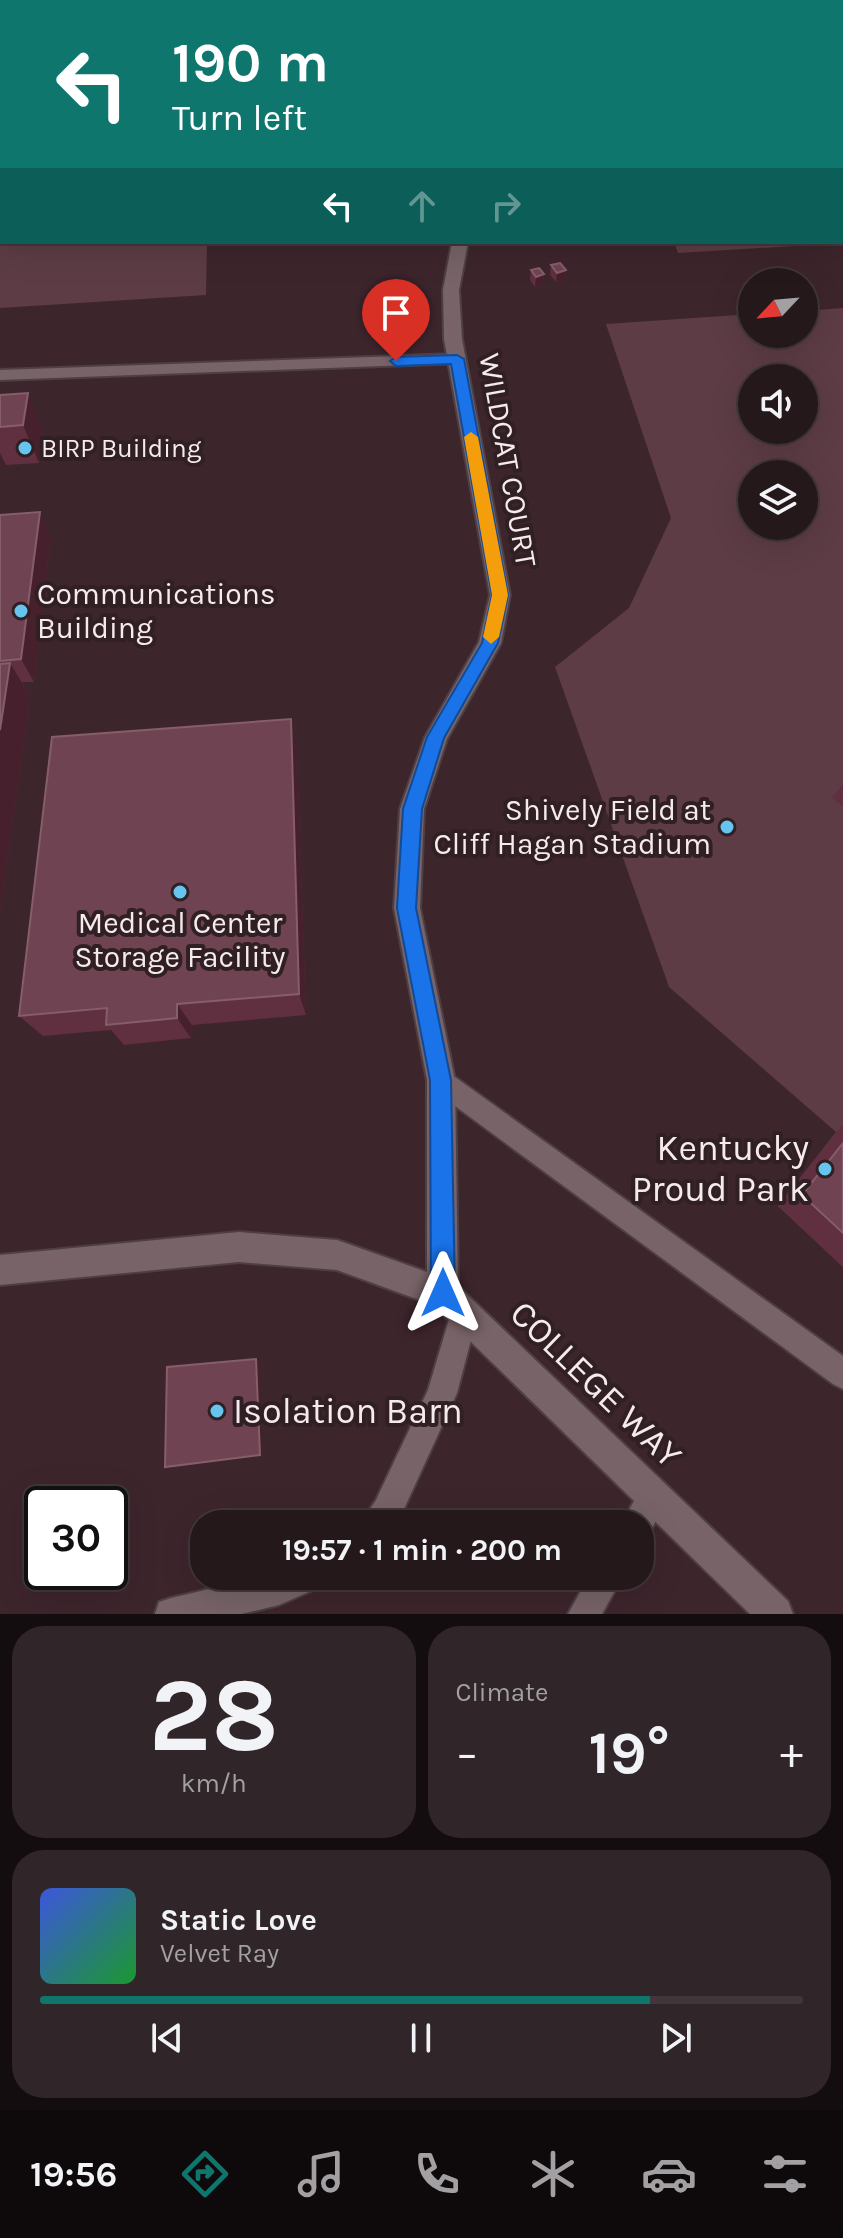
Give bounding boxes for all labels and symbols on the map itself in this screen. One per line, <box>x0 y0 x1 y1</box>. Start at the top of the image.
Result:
north arrow <box>738 268 818 348</box>
pin <box>362 279 430 361</box>
street label: WILDCAT COURT <box>471 350 545 570</box>
place label: BIRP Building <box>41 433 202 464</box>
marker: BIRP Building <box>16 439 34 457</box>
place label: Communications Building <box>37 576 276 646</box>
marker: Communications Building <box>12 602 30 620</box>
place label: Shively Field at Cliff Hagan Stadium <box>433 792 711 862</box>
marker: Shively Field at Cliff Hagan Stadium <box>718 818 736 836</box>
marker: Medical Center Storage Facility <box>171 883 189 901</box>
place label: Medical Center Storage Facility <box>74 905 286 975</box>
place label: Kentucky Proud Park <box>632 1127 809 1210</box>
marker: Kentucky Proud Park <box>816 1160 834 1178</box>
position arrow <box>401 1251 485 1335</box>
street label: COLLEGE WAY <box>502 1292 691 1476</box>
place label: Isolation Barn <box>233 1390 463 1432</box>
marker: Isolation Barn <box>208 1402 226 1420</box>
speed limit sign: 30 <box>24 1486 128 1590</box>

